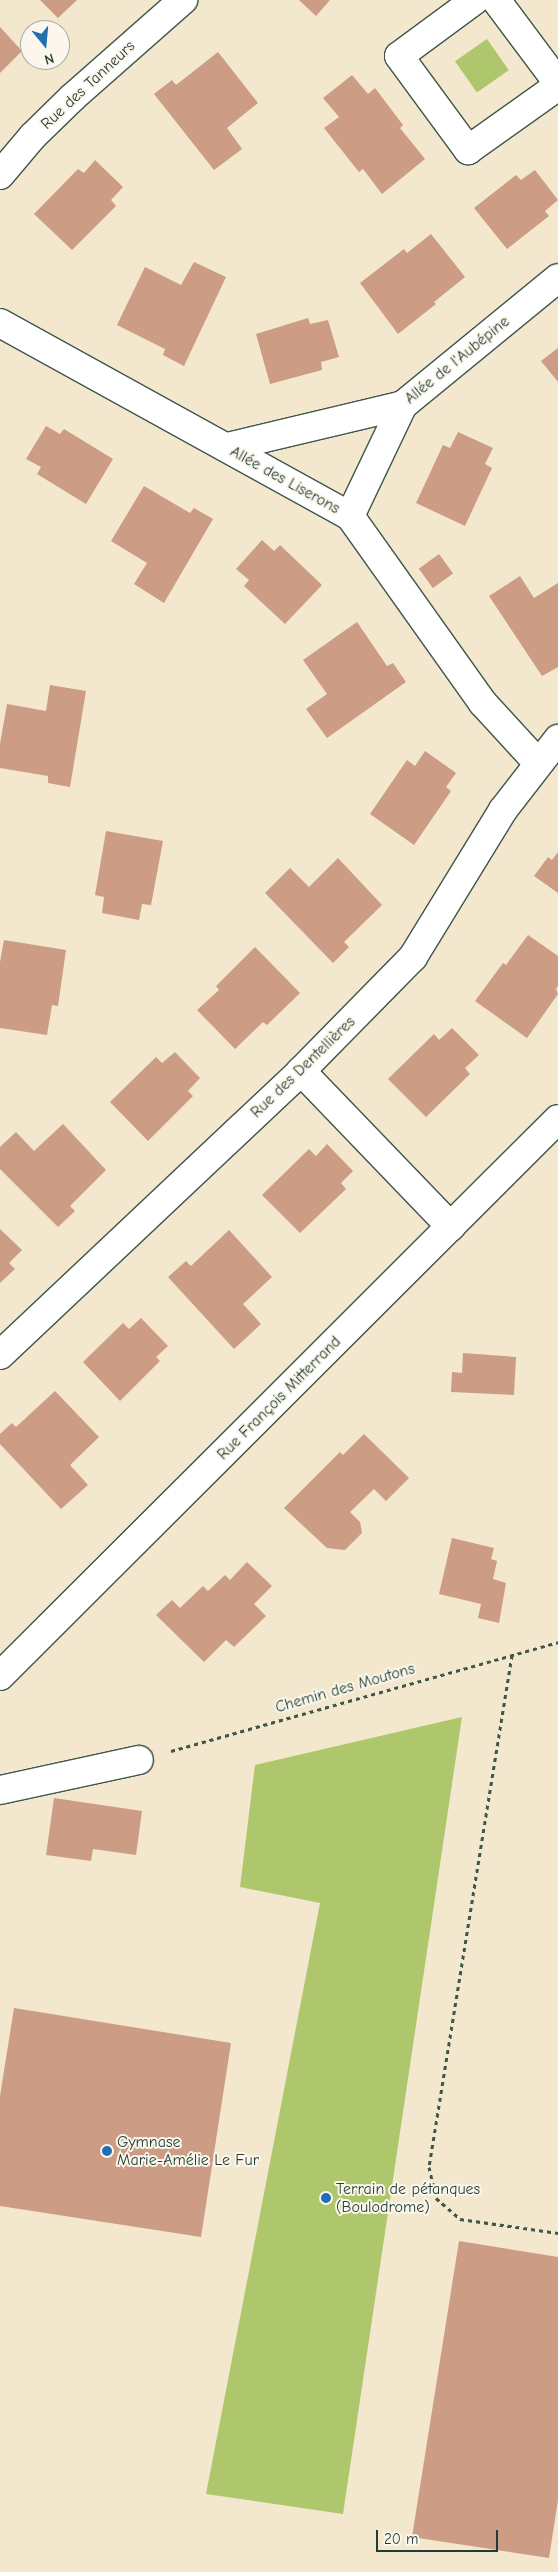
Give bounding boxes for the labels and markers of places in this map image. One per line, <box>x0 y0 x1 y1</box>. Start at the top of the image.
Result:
place label: Gymnase Marie-Amélie Le Fur <box>117 2132 259 2170</box>
marker: Gymnase Marie-Amélie Le Fur <box>101 2145 113 2157</box>
place label: Terrain de pétanques (Boulodrome) <box>336 2179 480 2217</box>
marker: Terrain de pétanques (Boulodrome) <box>320 2192 332 2204</box>

